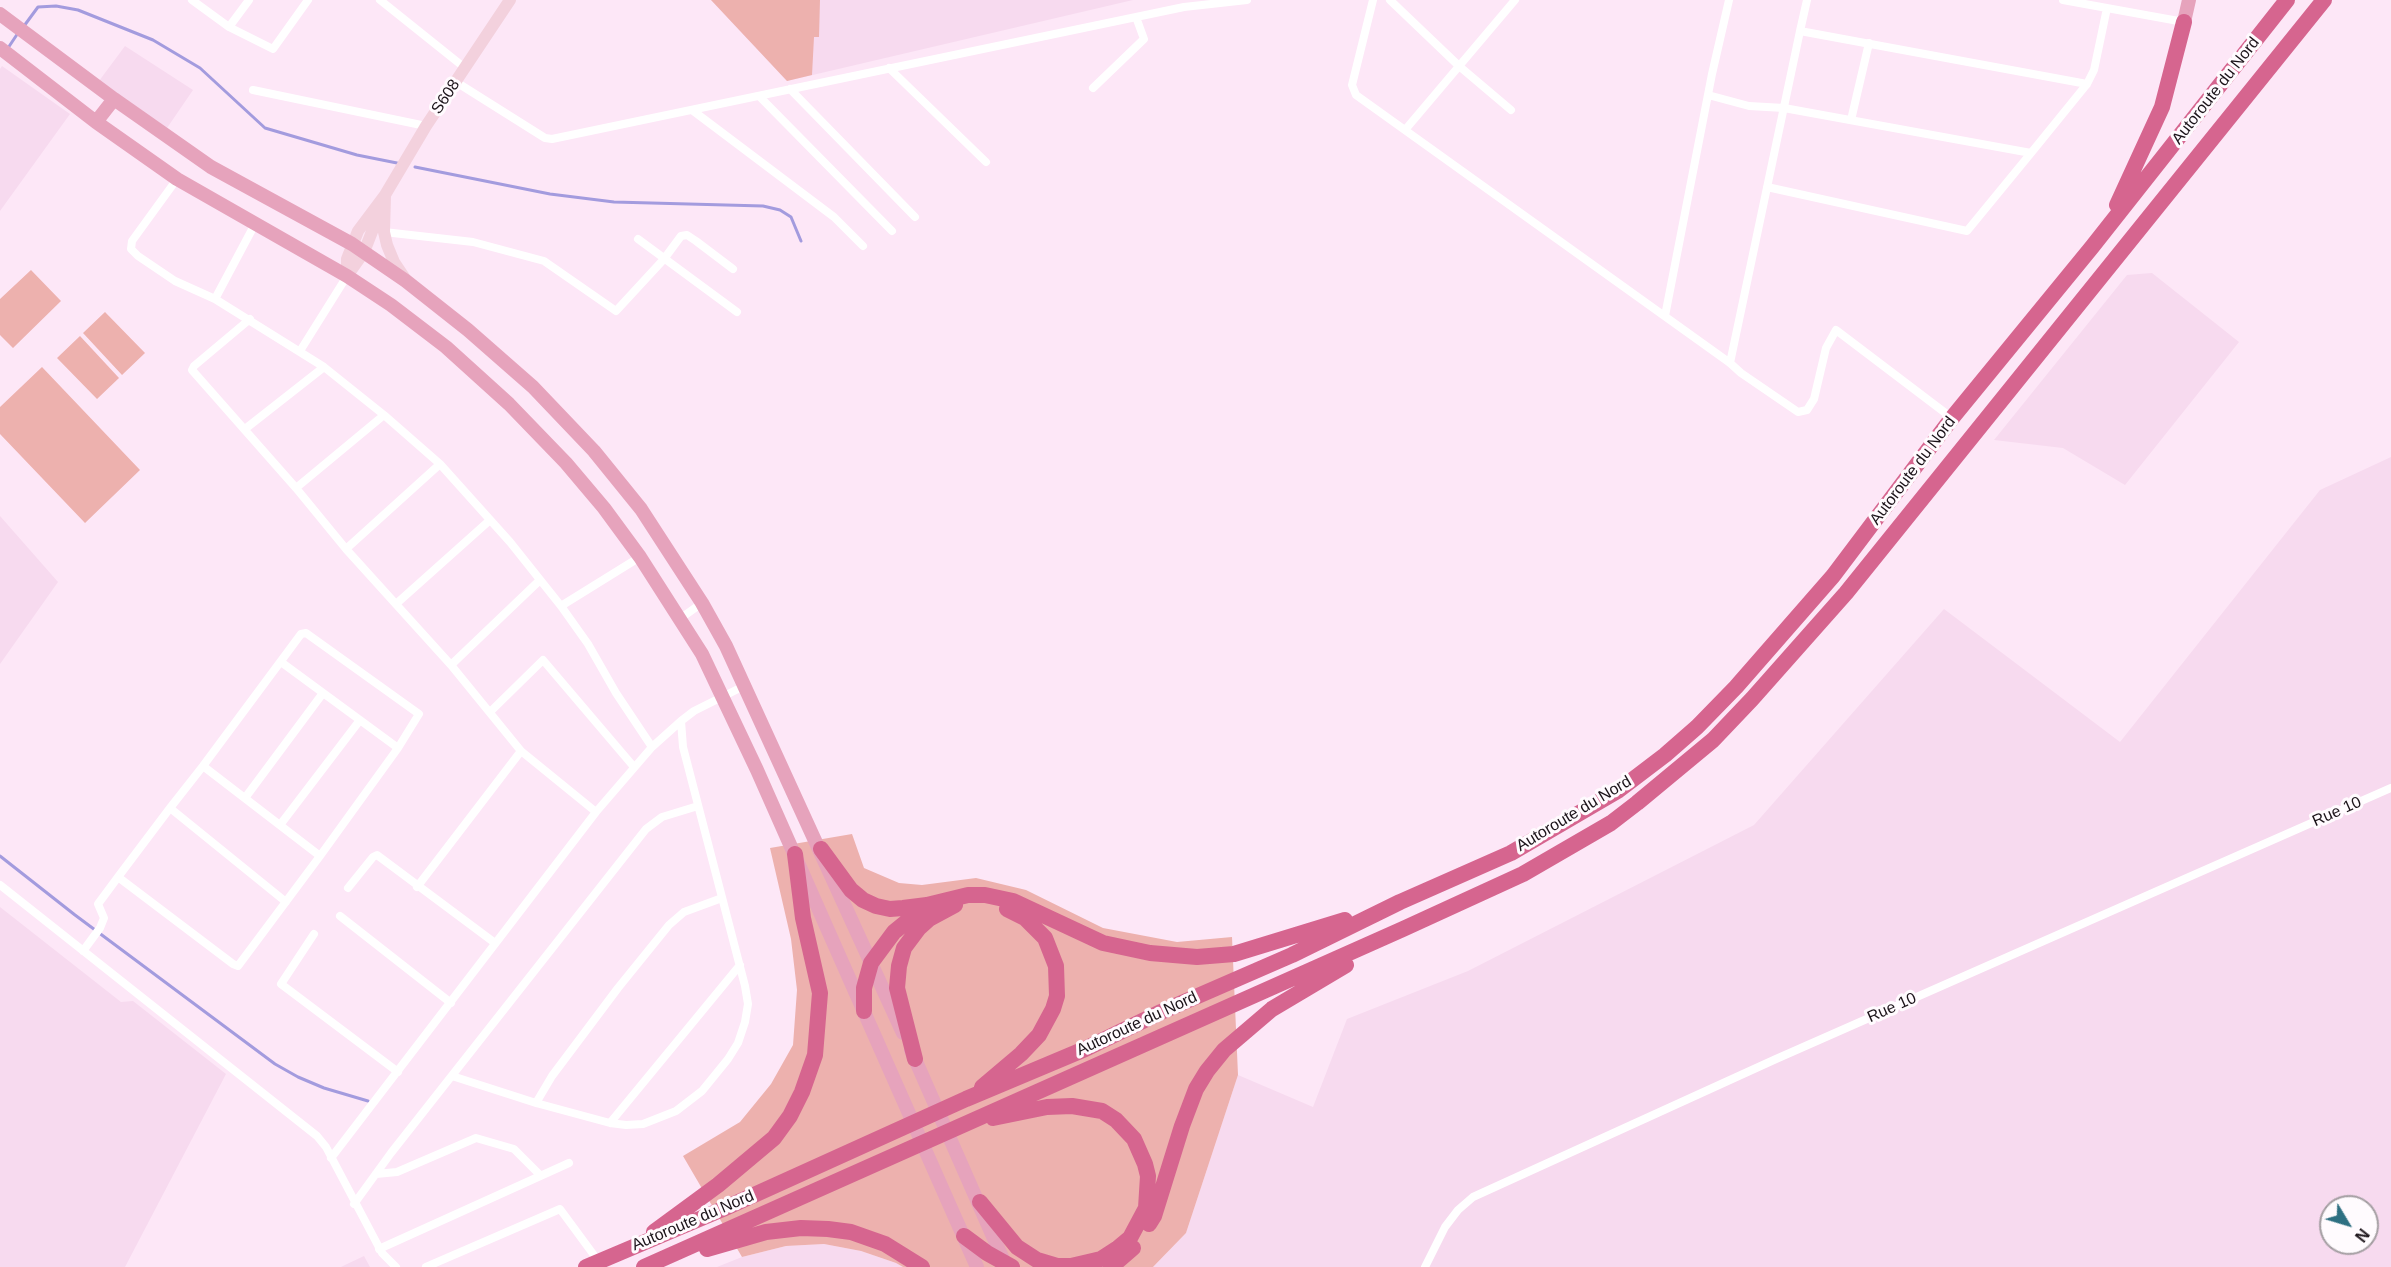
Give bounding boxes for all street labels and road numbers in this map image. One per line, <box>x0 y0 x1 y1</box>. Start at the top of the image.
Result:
street label: Autoroute du Nord <box>2168 34 2264 148</box>
street label: S608 <box>428 76 464 118</box>
street label: Autoroute du Nord <box>1866 413 1960 529</box>
street label: Autoroute du Nord <box>1513 772 1635 856</box>
street label: Rue 10 <box>2310 793 2364 831</box>
street label: Autoroute du Nord <box>1074 988 1200 1060</box>
street label: Rue 10 <box>1865 989 1919 1027</box>
street label: Autoroute du Nord <box>629 1187 757 1255</box>

